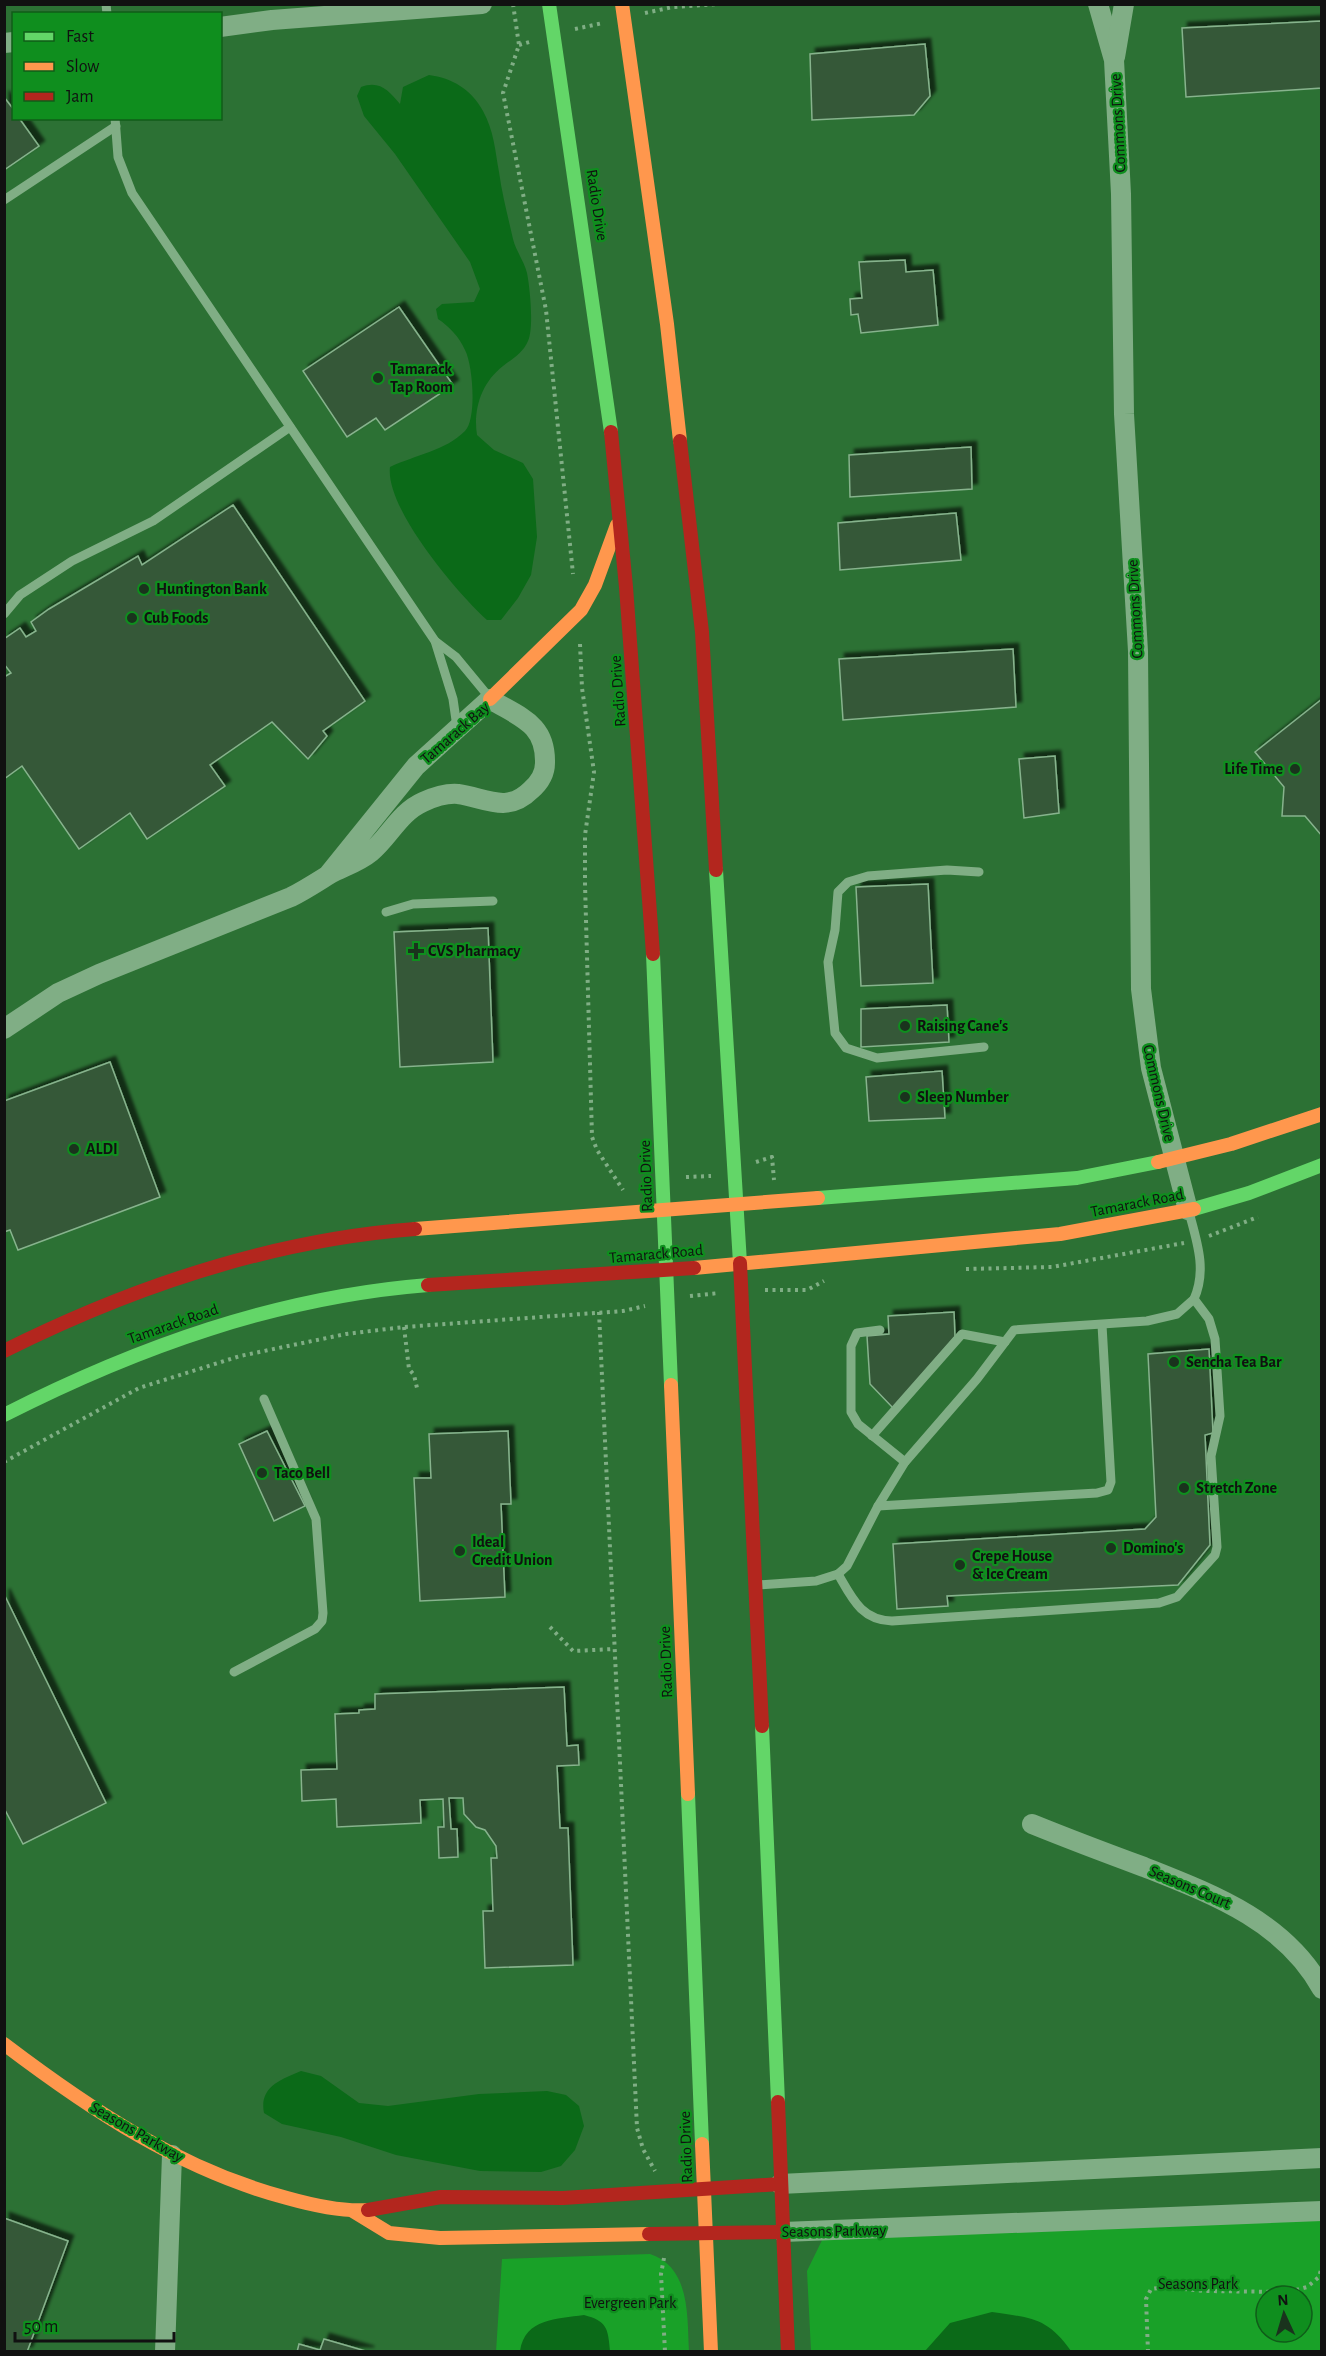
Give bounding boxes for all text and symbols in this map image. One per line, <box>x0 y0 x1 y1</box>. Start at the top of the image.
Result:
legend <box>12 12 222 120</box>
text: Fast <box>66 28 94 46</box>
text: Slow <box>66 58 99 76</box>
street label: Commons Drive <box>1107 73 1129 173</box>
text: Jam <box>66 88 94 106</box>
street label: Radio Drive <box>583 168 611 242</box>
place label: Tamarack Tap Room <box>390 361 453 395</box>
marker: Tamarack Tap Room <box>371 371 385 385</box>
street label: Commons Drive <box>1124 559 1146 659</box>
place label: Huntington Bank <box>156 581 267 597</box>
marker: Huntington Bank <box>137 582 151 596</box>
place label: Cub Foods <box>144 610 208 626</box>
marker: Cub Foods <box>125 611 139 625</box>
street label: Radio Drive <box>608 655 628 727</box>
street label: Tamarack Bay <box>418 699 493 768</box>
place label: Life Time <box>1224 761 1283 777</box>
marker: Life Time <box>1288 762 1302 776</box>
place label: CVS Pharmacy <box>428 943 521 960</box>
marker: CVS Pharmacy <box>409 944 423 958</box>
place label: Raising Cane's <box>917 1018 1008 1034</box>
marker: Raising Cane's <box>898 1019 912 1033</box>
street label: Commons Drive <box>1140 1043 1178 1143</box>
place label: Sleep Number <box>917 1089 1009 1105</box>
marker: Sleep Number <box>898 1090 912 1104</box>
street label: Radio Drive <box>637 1140 655 1212</box>
place label: ALDI <box>86 1141 118 1157</box>
marker: ALDI <box>67 1142 81 1156</box>
street label: Tamarack Road <box>1089 1186 1185 1220</box>
street label: Tamarack Road <box>608 1242 704 1266</box>
street label: Tamarack Road <box>126 1301 220 1347</box>
place label: Sencha Tea Bar <box>1186 1354 1282 1370</box>
marker: Sencha Tea Bar <box>1167 1355 1181 1369</box>
place label: Taco Bell <box>274 1465 330 1481</box>
marker: Taco Bell <box>255 1466 269 1480</box>
place label: Stretch Zone <box>1196 1480 1278 1496</box>
marker: Stretch Zone <box>1177 1481 1191 1495</box>
place label: Ideal Credit Union <box>472 1534 552 1568</box>
place label: Domino's <box>1123 1540 1183 1556</box>
marker: Domino's <box>1104 1541 1118 1555</box>
marker: Ideal Credit Union <box>453 1544 467 1558</box>
place label: Crepe House & Ice Cream <box>972 1548 1053 1582</box>
marker: Crepe House & Ice Cream <box>953 1558 967 1572</box>
street label: Radio Drive <box>657 1626 675 1698</box>
street label: Seasons Court <box>1147 1863 1233 1911</box>
street label: Seasons Parkway <box>87 2099 186 2166</box>
street label: Radio Drive <box>677 2111 695 2183</box>
street label: Seasons Parkway <box>782 2222 887 2241</box>
park label: Seasons Park <box>1158 2276 1239 2292</box>
north arrow <box>1254 2284 1314 2344</box>
text: N <box>1277 2292 1289 2308</box>
park label: Evergreen Park <box>584 2295 677 2311</box>
scale bar <box>15 2305 174 2343</box>
text: 50 m <box>24 2318 58 2336</box>

